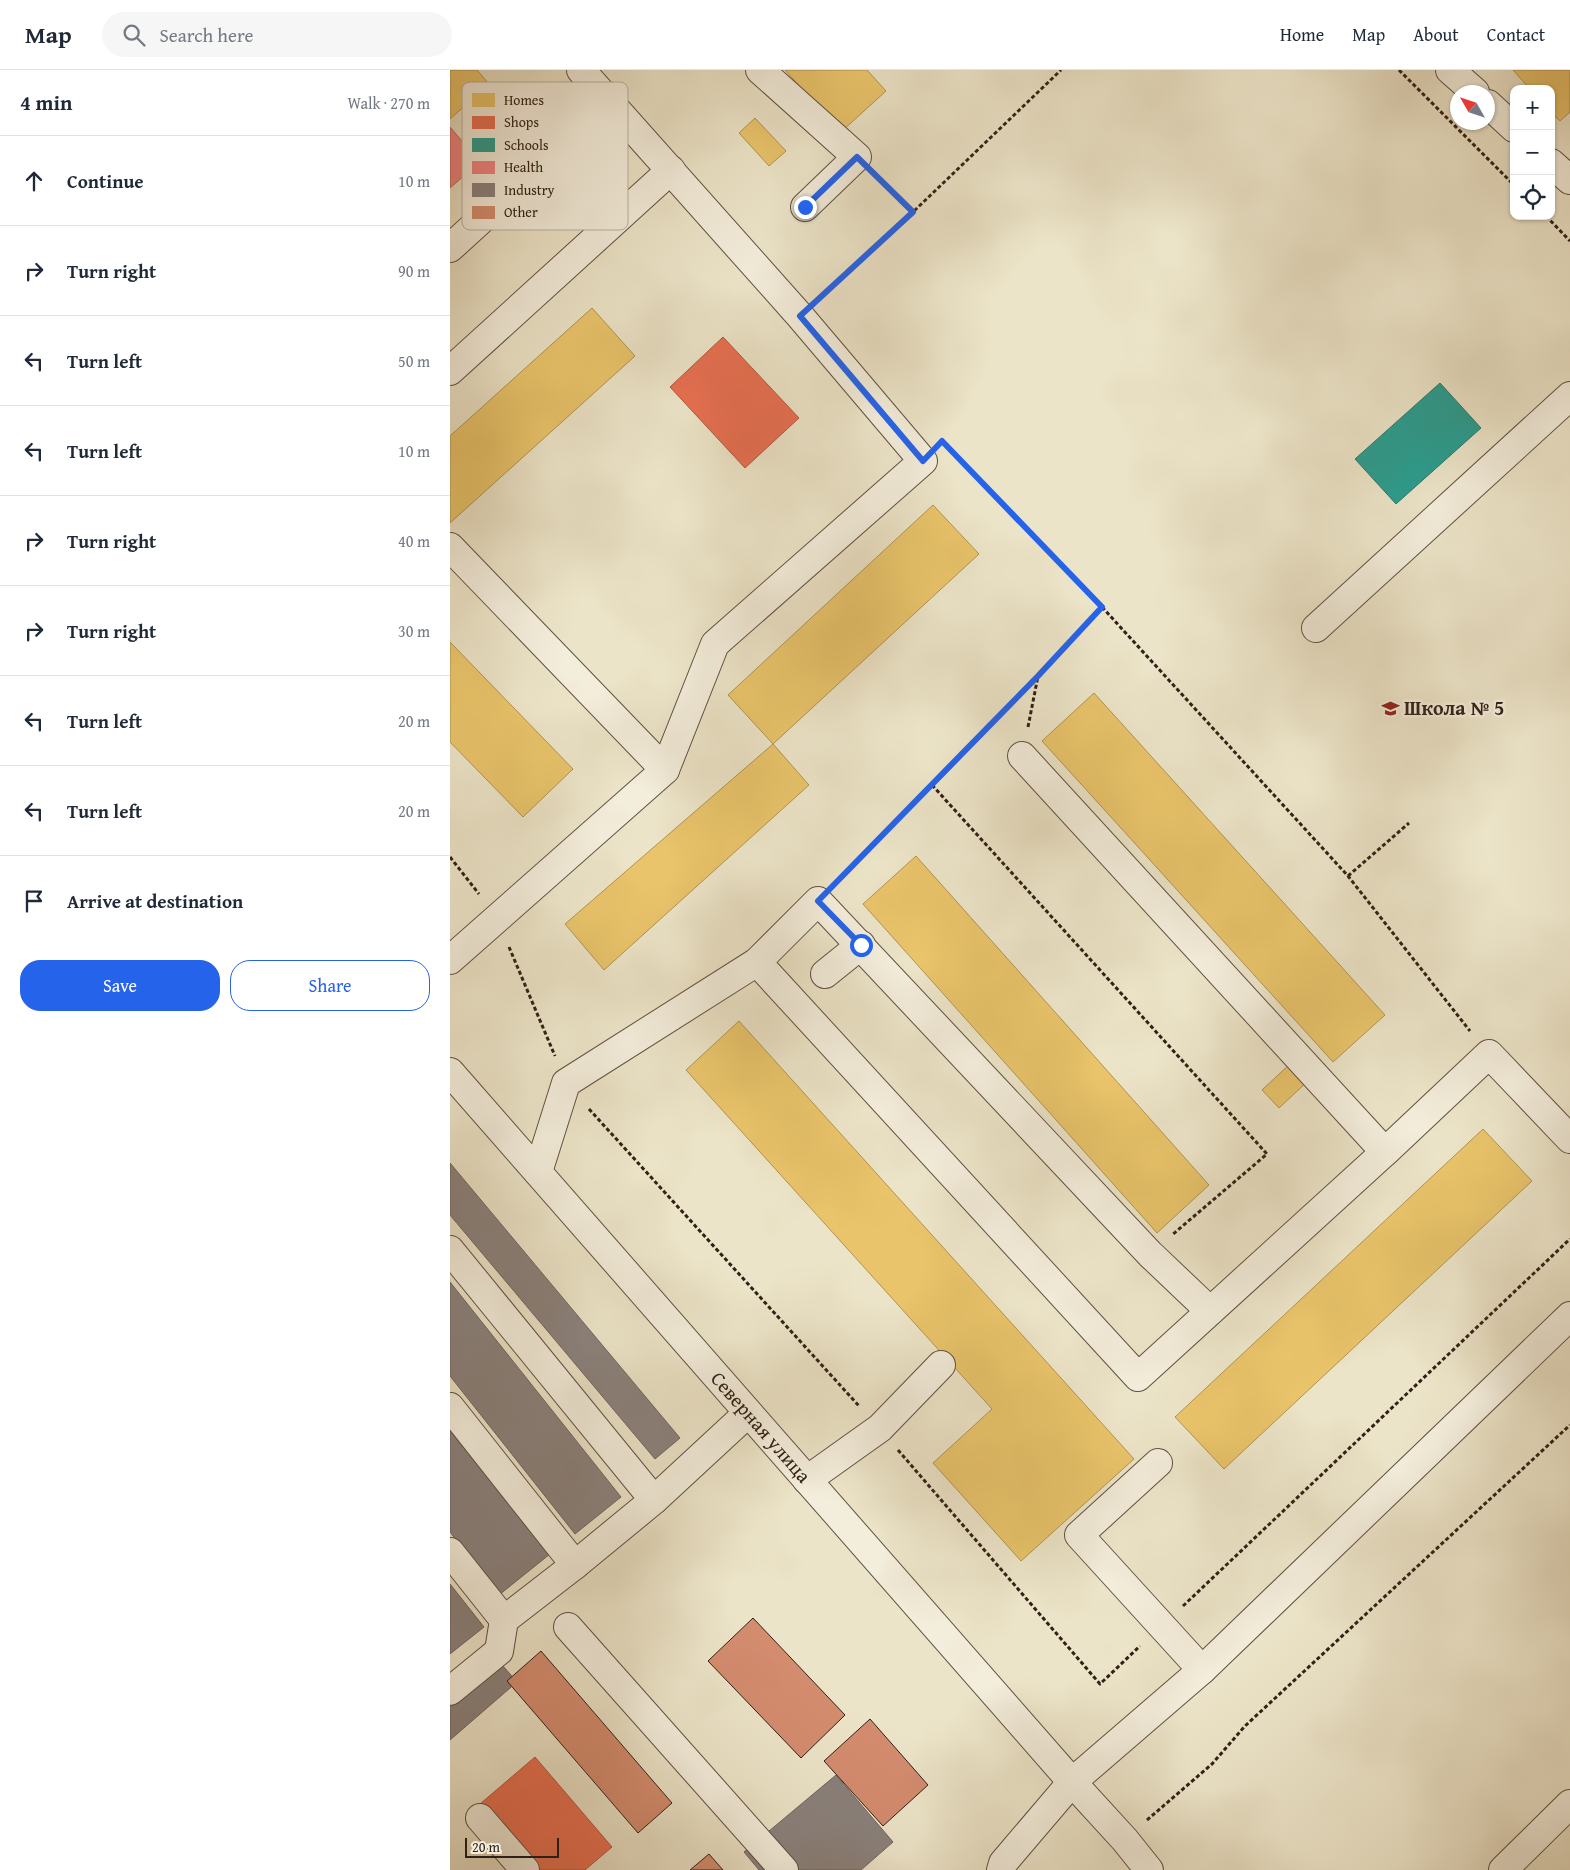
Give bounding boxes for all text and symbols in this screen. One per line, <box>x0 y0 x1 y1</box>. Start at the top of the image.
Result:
search box <box>102 12 452 57</box>
text: Map <box>25 17 72 52</box>
icon: search <box>120 21 148 49</box>
text: Search here <box>160 21 253 49</box>
text: Home <box>1280 21 1324 48</box>
text: Map <box>1352 21 1385 48</box>
text: About <box>1413 21 1459 48</box>
text: Contact <box>1487 21 1545 48</box>
legend <box>462 82 628 230</box>
north arrow <box>1450 85 1495 130</box>
map controls <box>1510 85 1555 220</box>
button: + <box>1510 85 1555 130</box>
text: 4 min <box>20 87 72 118</box>
text: Homes <box>504 90 544 110</box>
text: Walk · 270 m <box>347 91 430 115</box>
text: Shops <box>504 112 539 132</box>
button: − <box>1510 130 1555 175</box>
text: Schools <box>504 135 548 155</box>
text: Health <box>504 157 543 177</box>
icon: ahead <box>20 167 48 195</box>
text: Continue <box>67 167 144 195</box>
text: 10 m <box>398 169 430 193</box>
button: locate <box>1510 175 1555 220</box>
text: Industry <box>504 180 554 200</box>
route end <box>794 196 817 219</box>
text: Other <box>504 202 538 222</box>
icon: right <box>20 257 48 285</box>
text: Turn right <box>67 257 156 285</box>
text: 90 m <box>398 259 430 283</box>
icon: left <box>20 347 48 375</box>
text: Turn left <box>67 347 142 375</box>
text: 50 m <box>398 349 430 373</box>
icon: left <box>20 437 48 465</box>
text: Turn left <box>67 437 142 465</box>
text: 10 m <box>398 439 430 463</box>
icon: right <box>20 527 48 555</box>
text: Turn right <box>67 527 156 555</box>
text: 40 m <box>398 529 430 553</box>
icon: right <box>20 617 48 645</box>
text: Turn right <box>67 617 156 645</box>
text: 30 m <box>398 619 430 643</box>
place label: Школа № 5 <box>1404 693 1504 722</box>
school or university icon: Школа № 5 <box>1380 698 1400 718</box>
icon: left <box>20 707 48 735</box>
text: Turn left <box>67 707 142 735</box>
text: 20 m <box>398 709 430 733</box>
icon: left <box>20 797 48 825</box>
text: Turn left <box>67 797 142 825</box>
text: 20 m <box>398 799 430 823</box>
icon: arrive <box>20 887 48 915</box>
text: Arrive at destination <box>67 887 243 915</box>
route start <box>850 934 873 957</box>
button: Save <box>20 960 220 1011</box>
button: Share <box>230 960 430 1011</box>
street label: Северная улица <box>704 1365 819 1489</box>
scale bar <box>465 1835 559 1858</box>
text: 20 m <box>472 1837 500 1857</box>

